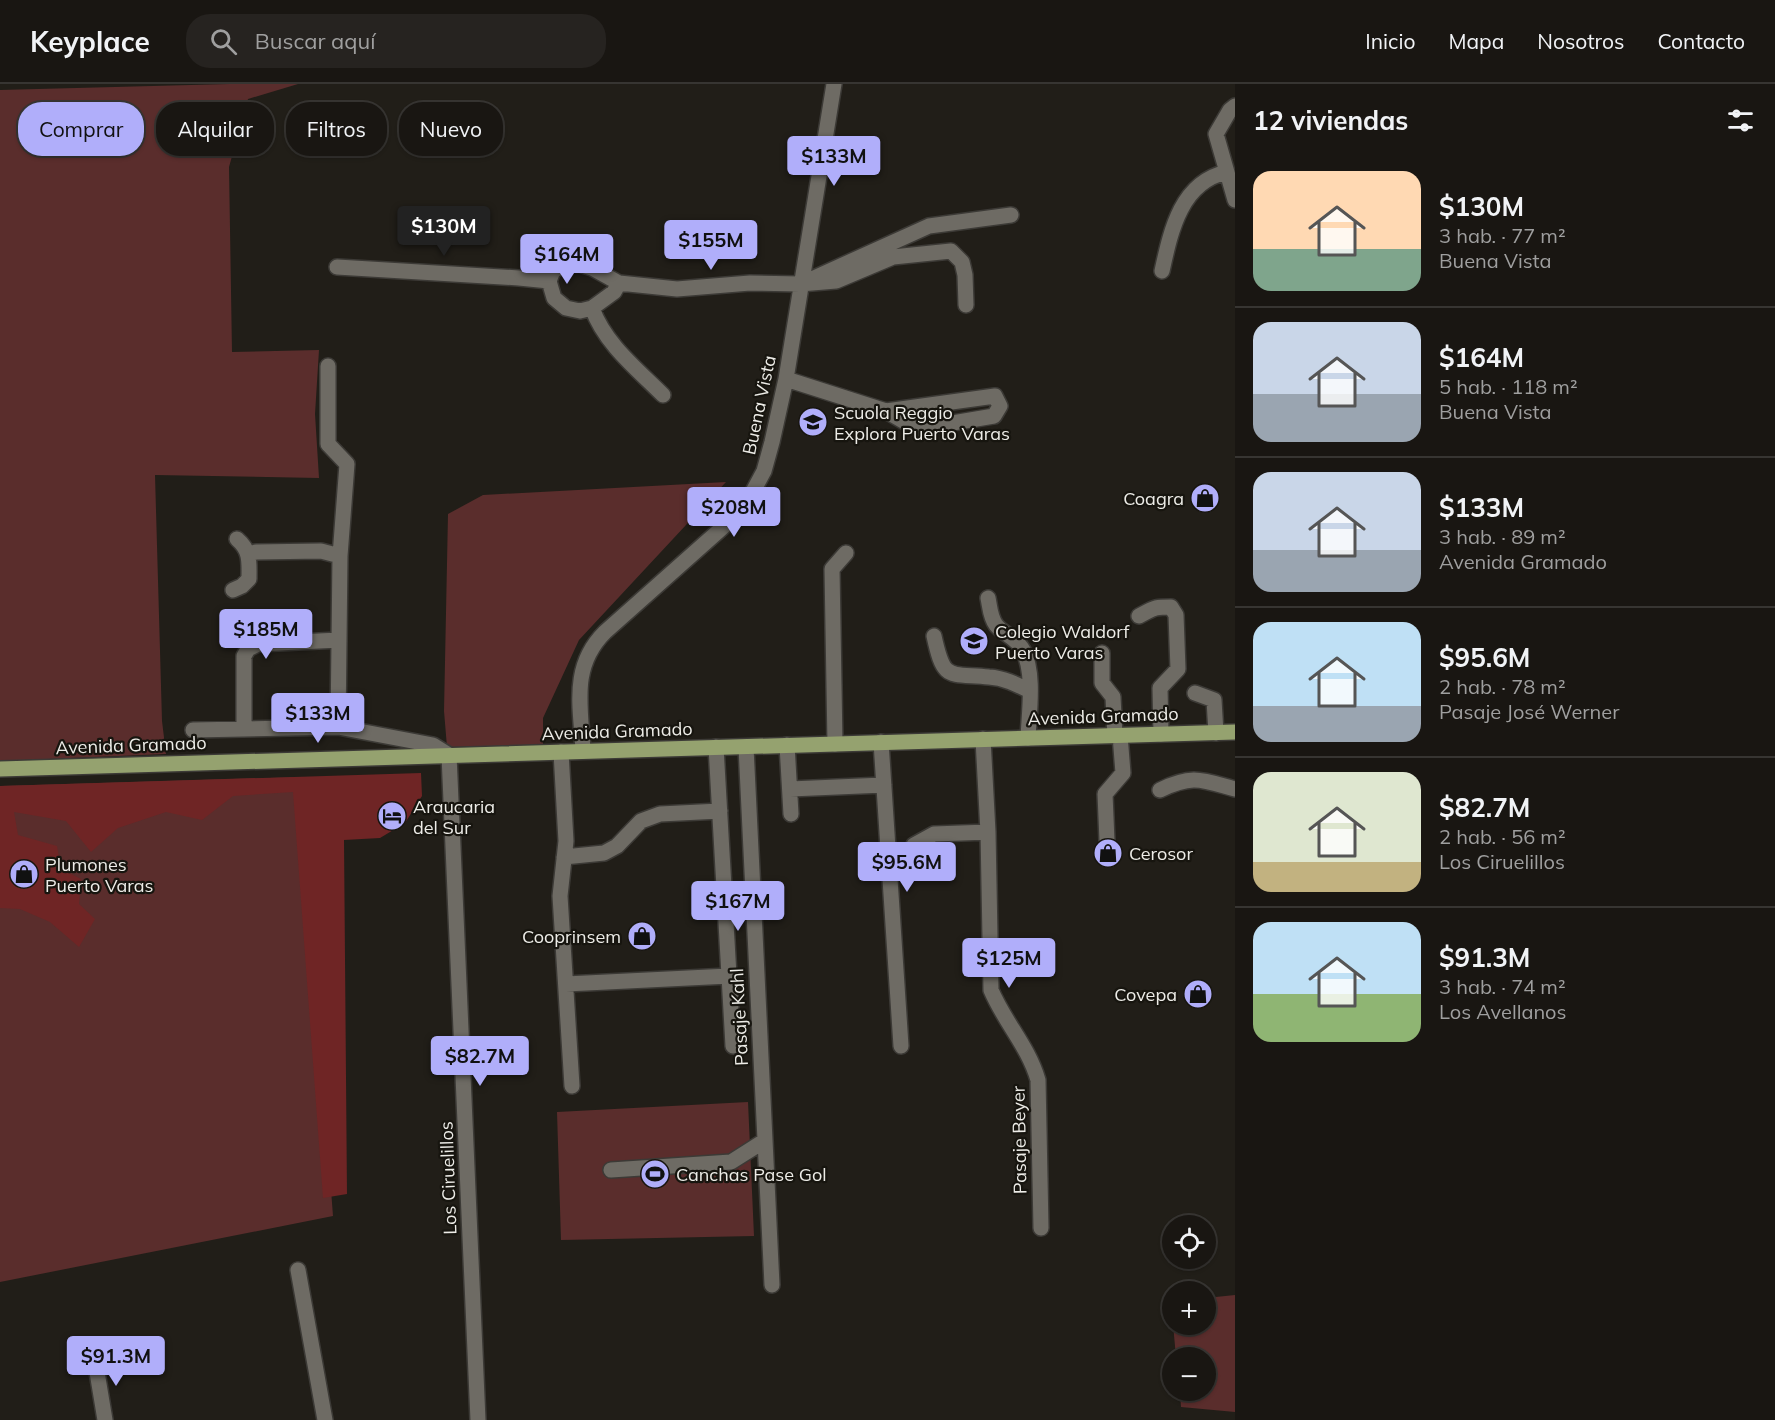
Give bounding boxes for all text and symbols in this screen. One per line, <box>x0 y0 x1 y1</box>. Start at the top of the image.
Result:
search box <box>186 14 606 68</box>
text: Keyplace <box>30 24 150 59</box>
icon: search <box>207 25 240 58</box>
text: Buscar aquí <box>255 27 375 55</box>
text: Inicio <box>1365 28 1415 54</box>
text: Mapa <box>1448 28 1504 54</box>
text: Nosotros <box>1537 28 1624 54</box>
text: Contacto <box>1657 28 1745 54</box>
chip: Comprar <box>18 102 144 156</box>
chip: Alquilar <box>156 102 274 156</box>
chip: Filtros <box>286 102 387 156</box>
chip: Nuevo <box>399 102 503 156</box>
text: 12 viviendas <box>1253 104 1408 137</box>
icon: filters <box>1724 104 1757 137</box>
pin: $133M <box>792 136 876 187</box>
text: $133M <box>801 143 867 168</box>
text: $130M <box>1439 190 1524 223</box>
icon: home <box>1301 195 1373 267</box>
pin: $130M <box>402 206 486 257</box>
text: $130M <box>411 213 477 238</box>
pin: $155M <box>669 220 753 271</box>
text: 3 hab. · 77 m² <box>1439 223 1566 248</box>
text: $155M <box>678 227 744 252</box>
pin: $164M <box>525 234 609 285</box>
text: $164M <box>534 241 600 266</box>
text: Buena Vista <box>1439 248 1552 273</box>
text: $164M <box>1439 341 1524 374</box>
icon: home <box>1301 346 1373 418</box>
street label: Buena Vista <box>737 353 781 457</box>
text: 5 hab. · 118 m² <box>1439 374 1578 399</box>
text: Buena Vista <box>1439 399 1552 424</box>
place label: Scuola Reggio Explora Puerto Varas <box>834 401 1010 445</box>
school or university icon: Scuola Reggio Explora Puerto Varas <box>797 406 829 438</box>
shop icon: Coagra <box>1189 482 1221 514</box>
pin: $208M <box>692 487 776 538</box>
place label: Coagra <box>1123 487 1184 510</box>
text: $133M <box>1439 491 1524 524</box>
text: $208M <box>701 494 767 519</box>
icon: home <box>1301 496 1373 568</box>
text: 3 hab. · 89 m² <box>1439 524 1566 549</box>
text: Avenida Gramado <box>1439 549 1607 574</box>
pin: $185M <box>224 609 308 660</box>
text: $185M <box>233 616 299 641</box>
place label: Colegio Waldorf Puerto Varas <box>995 620 1130 664</box>
school or university icon: Colegio Waldorf Puerto Varas <box>958 625 990 657</box>
text: $95.6M <box>1439 641 1530 674</box>
icon: home <box>1301 646 1373 718</box>
text: 2 hab. · 78 m² <box>1439 674 1566 699</box>
pin: $133M <box>276 693 360 744</box>
text: Pasaje José Werner <box>1439 699 1619 724</box>
text: $133M <box>285 700 351 725</box>
street label: Avenida Gramado <box>1027 702 1179 730</box>
street label: Avenida Gramado <box>541 717 693 745</box>
street label: Avenida Gramado <box>55 731 207 759</box>
text: $82.7M <box>1439 791 1530 824</box>
place label: Araucaria del Sur <box>413 795 495 839</box>
icon: home <box>1301 796 1373 868</box>
hotel icon: Araucaria del Sur <box>376 800 408 832</box>
text: 2 hab. · 56 m² <box>1439 824 1566 849</box>
shop icon: Cerosor <box>1092 837 1124 869</box>
pin: $95.6M <box>858 842 956 893</box>
place label: Cerosor <box>1129 842 1193 865</box>
text: $95.6M <box>872 849 942 874</box>
text: Los Ciruelillos <box>1439 849 1565 874</box>
place label: Plumones Puerto Varas <box>45 853 154 897</box>
shop icon: Plumones Puerto Varas <box>8 858 40 890</box>
pin: $167M <box>696 881 780 932</box>
text: $167M <box>705 888 771 913</box>
shop icon: Cooprinsem <box>626 920 658 952</box>
place label: Cooprinsem <box>522 925 621 948</box>
pin: $125M <box>967 938 1051 989</box>
text: $91.3M <box>1439 941 1530 974</box>
text: $125M <box>976 945 1042 970</box>
icon: home <box>1301 946 1373 1018</box>
street label: Pasaje Kahl <box>725 968 753 1066</box>
text: 3 hab. · 74 m² <box>1439 974 1566 999</box>
shop icon: Covepa <box>1182 978 1214 1010</box>
place label: Covepa <box>1114 983 1177 1006</box>
text: Los Avellanos <box>1439 999 1566 1024</box>
pin: $82.7M <box>431 1036 529 1087</box>
text: $82.7M <box>445 1043 515 1068</box>
street label: Pasaje Beyer <box>1007 1085 1031 1194</box>
street label: Los Ciruelillos <box>435 1121 461 1235</box>
sports icon: Canchas Pase Gol <box>639 1158 671 1190</box>
place label: Canchas Pase Gol <box>676 1163 826 1186</box>
map controls <box>1162 1215 1216 1401</box>
button: locate <box>1162 1215 1216 1269</box>
button: + <box>1162 1281 1216 1335</box>
pin: $91.3M <box>67 1336 165 1387</box>
text: $91.3M <box>81 1343 151 1368</box>
button: − <box>1162 1347 1216 1401</box>

